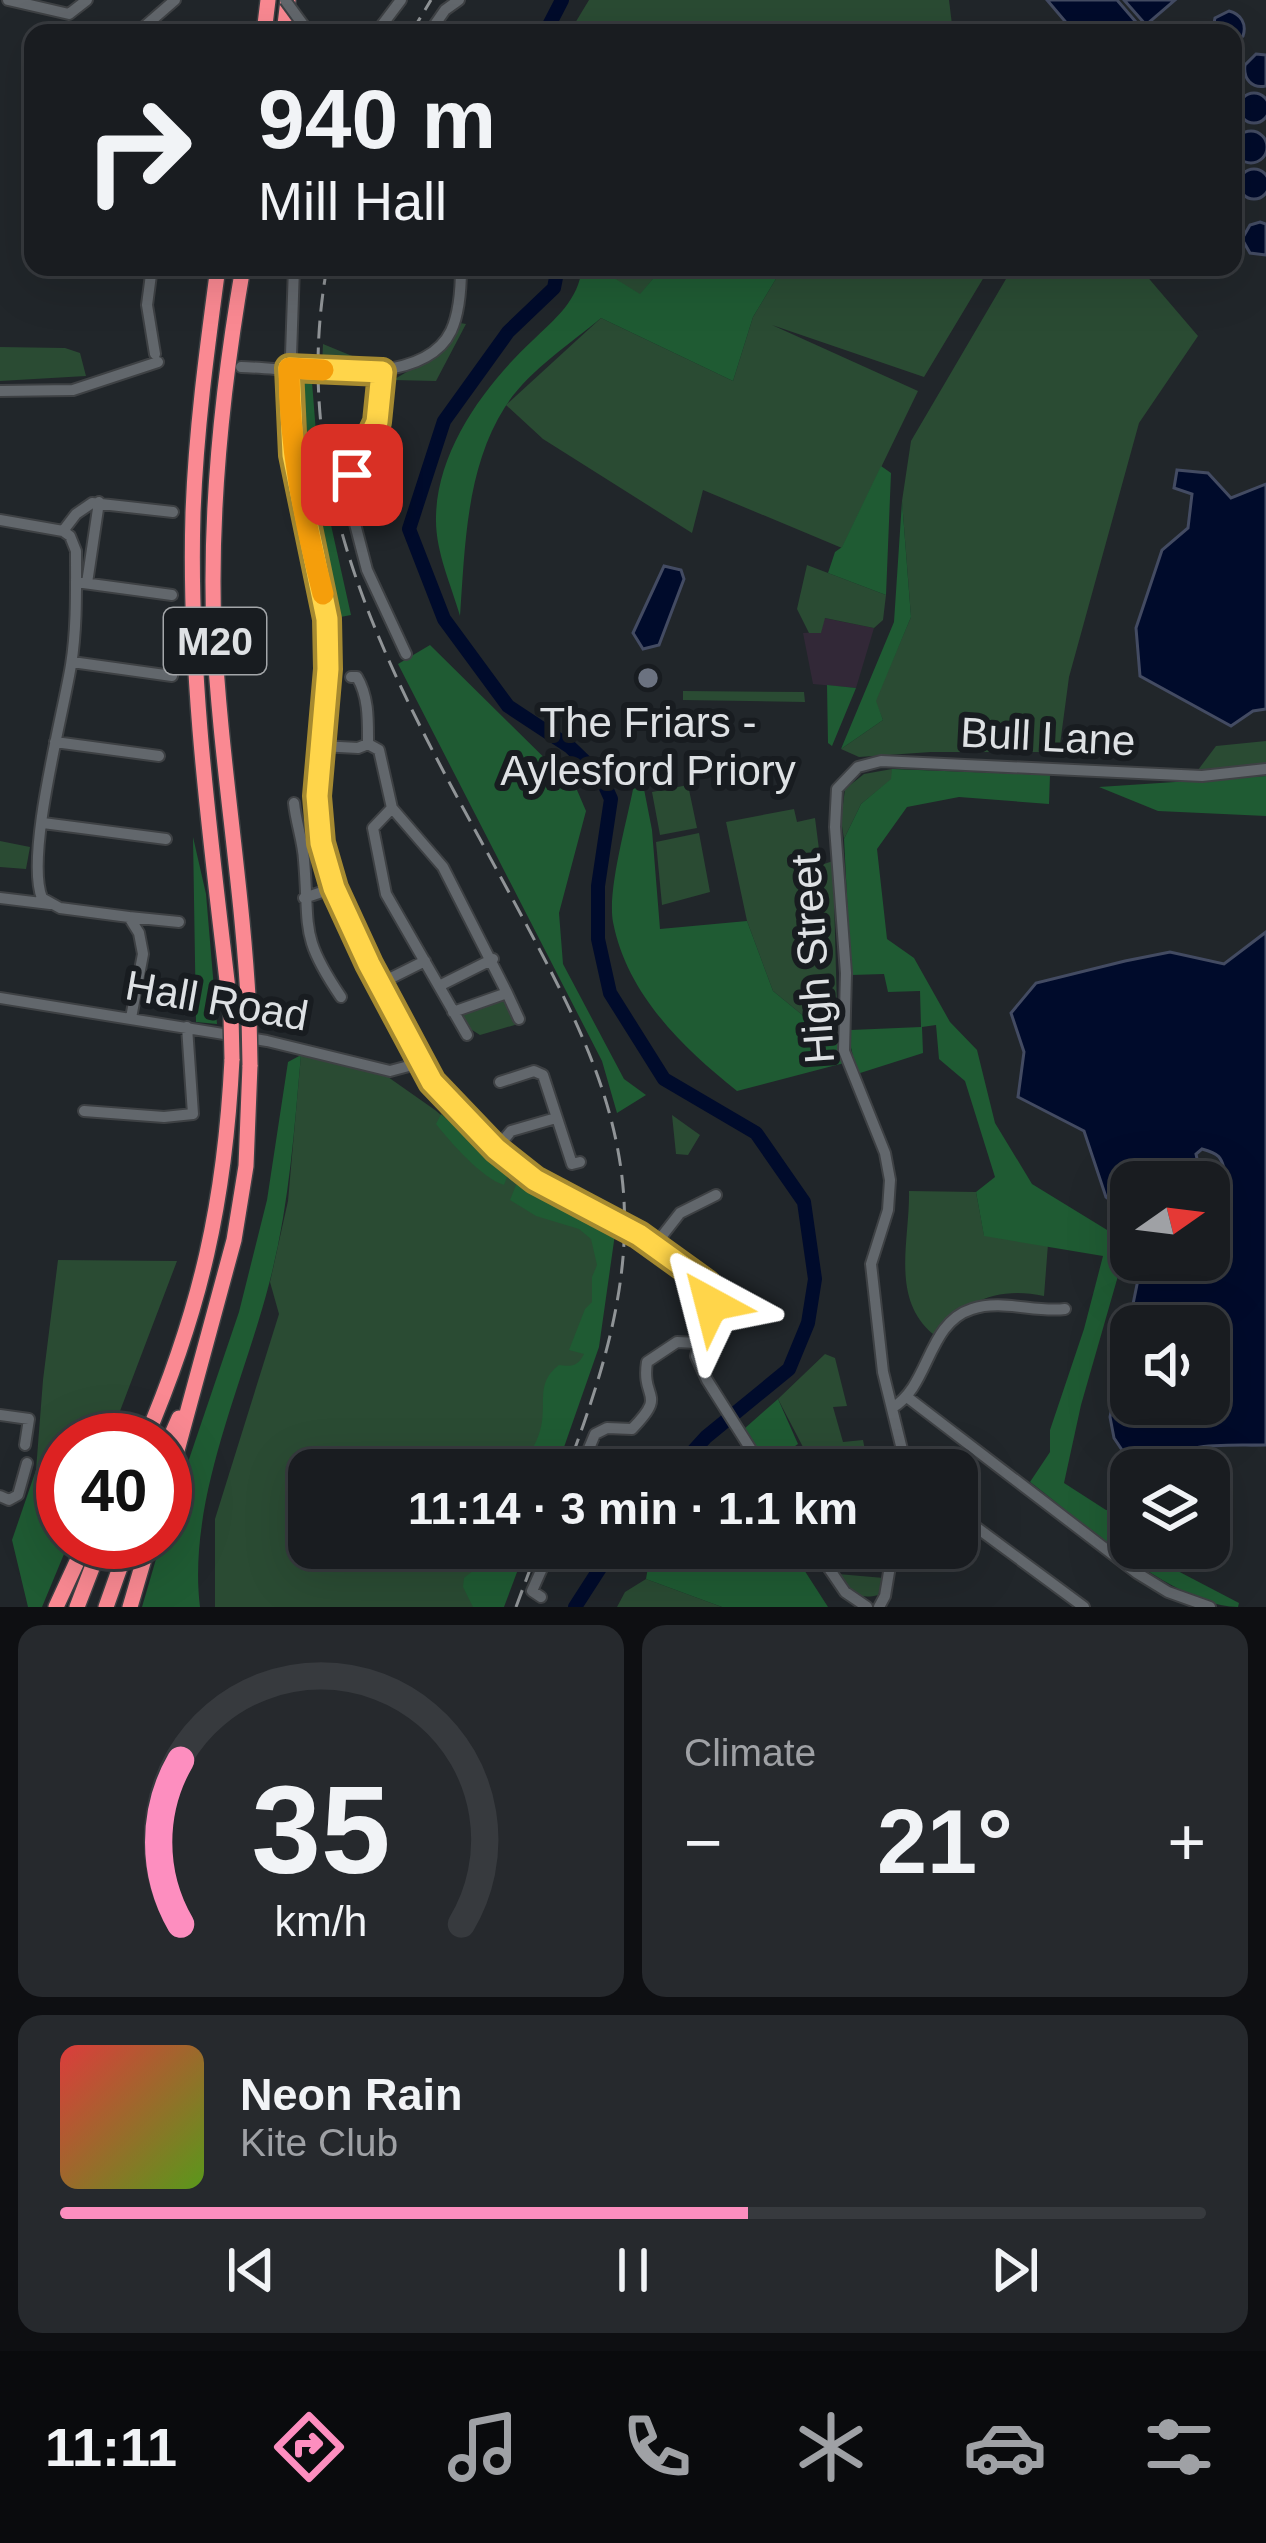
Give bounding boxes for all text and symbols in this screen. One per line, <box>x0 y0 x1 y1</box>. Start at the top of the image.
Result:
icon: right <box>60 72 216 228</box>
text: 940 m <box>258 72 496 166</box>
text: Mill Hall <box>258 171 447 231</box>
pin <box>301 424 403 526</box>
icon: arrive <box>319 442 385 508</box>
road number: M20 <box>164 608 266 674</box>
marker: The Friars - Aylesford Priory <box>635 665 661 691</box>
place label: The Friars - Aylesford Priory <box>500 699 796 794</box>
street label: Bull Lane <box>959 708 1137 765</box>
street label: High Street <box>782 852 843 1065</box>
street label: Hall Road <box>122 961 312 1040</box>
north arrow <box>1110 1161 1230 1281</box>
map controls <box>1110 1161 1230 1569</box>
position arrow <box>648 1241 774 1367</box>
button: sound <box>1110 1305 1230 1425</box>
speed limit sign: 40 <box>36 1413 192 1569</box>
button: layers <box>1110 1449 1230 1569</box>
text: 11:14 · 3 min · 1.1 km <box>408 1483 858 1534</box>
text: Climate <box>684 1731 816 1774</box>
text: 35 <box>252 1760 390 1899</box>
text: 21° <box>877 1792 1013 1892</box>
text: − <box>684 1805 723 1879</box>
text: + <box>1167 1805 1206 1879</box>
text: km/h <box>275 1897 367 1945</box>
text: Neon Rain <box>240 2069 463 2120</box>
text: Kite Club <box>240 2121 398 2164</box>
icon: previous <box>218 2237 284 2303</box>
icon: pause <box>600 2237 666 2303</box>
icon: next <box>982 2237 1048 2303</box>
icon: directions <box>267 2405 351 2489</box>
icon: music <box>441 2405 525 2489</box>
icon: phone <box>615 2405 699 2489</box>
icon: climate <box>789 2405 873 2489</box>
icon: car <box>963 2405 1047 2489</box>
icon: filters <box>1137 2405 1221 2489</box>
text: 11:11 <box>45 2417 177 2477</box>

